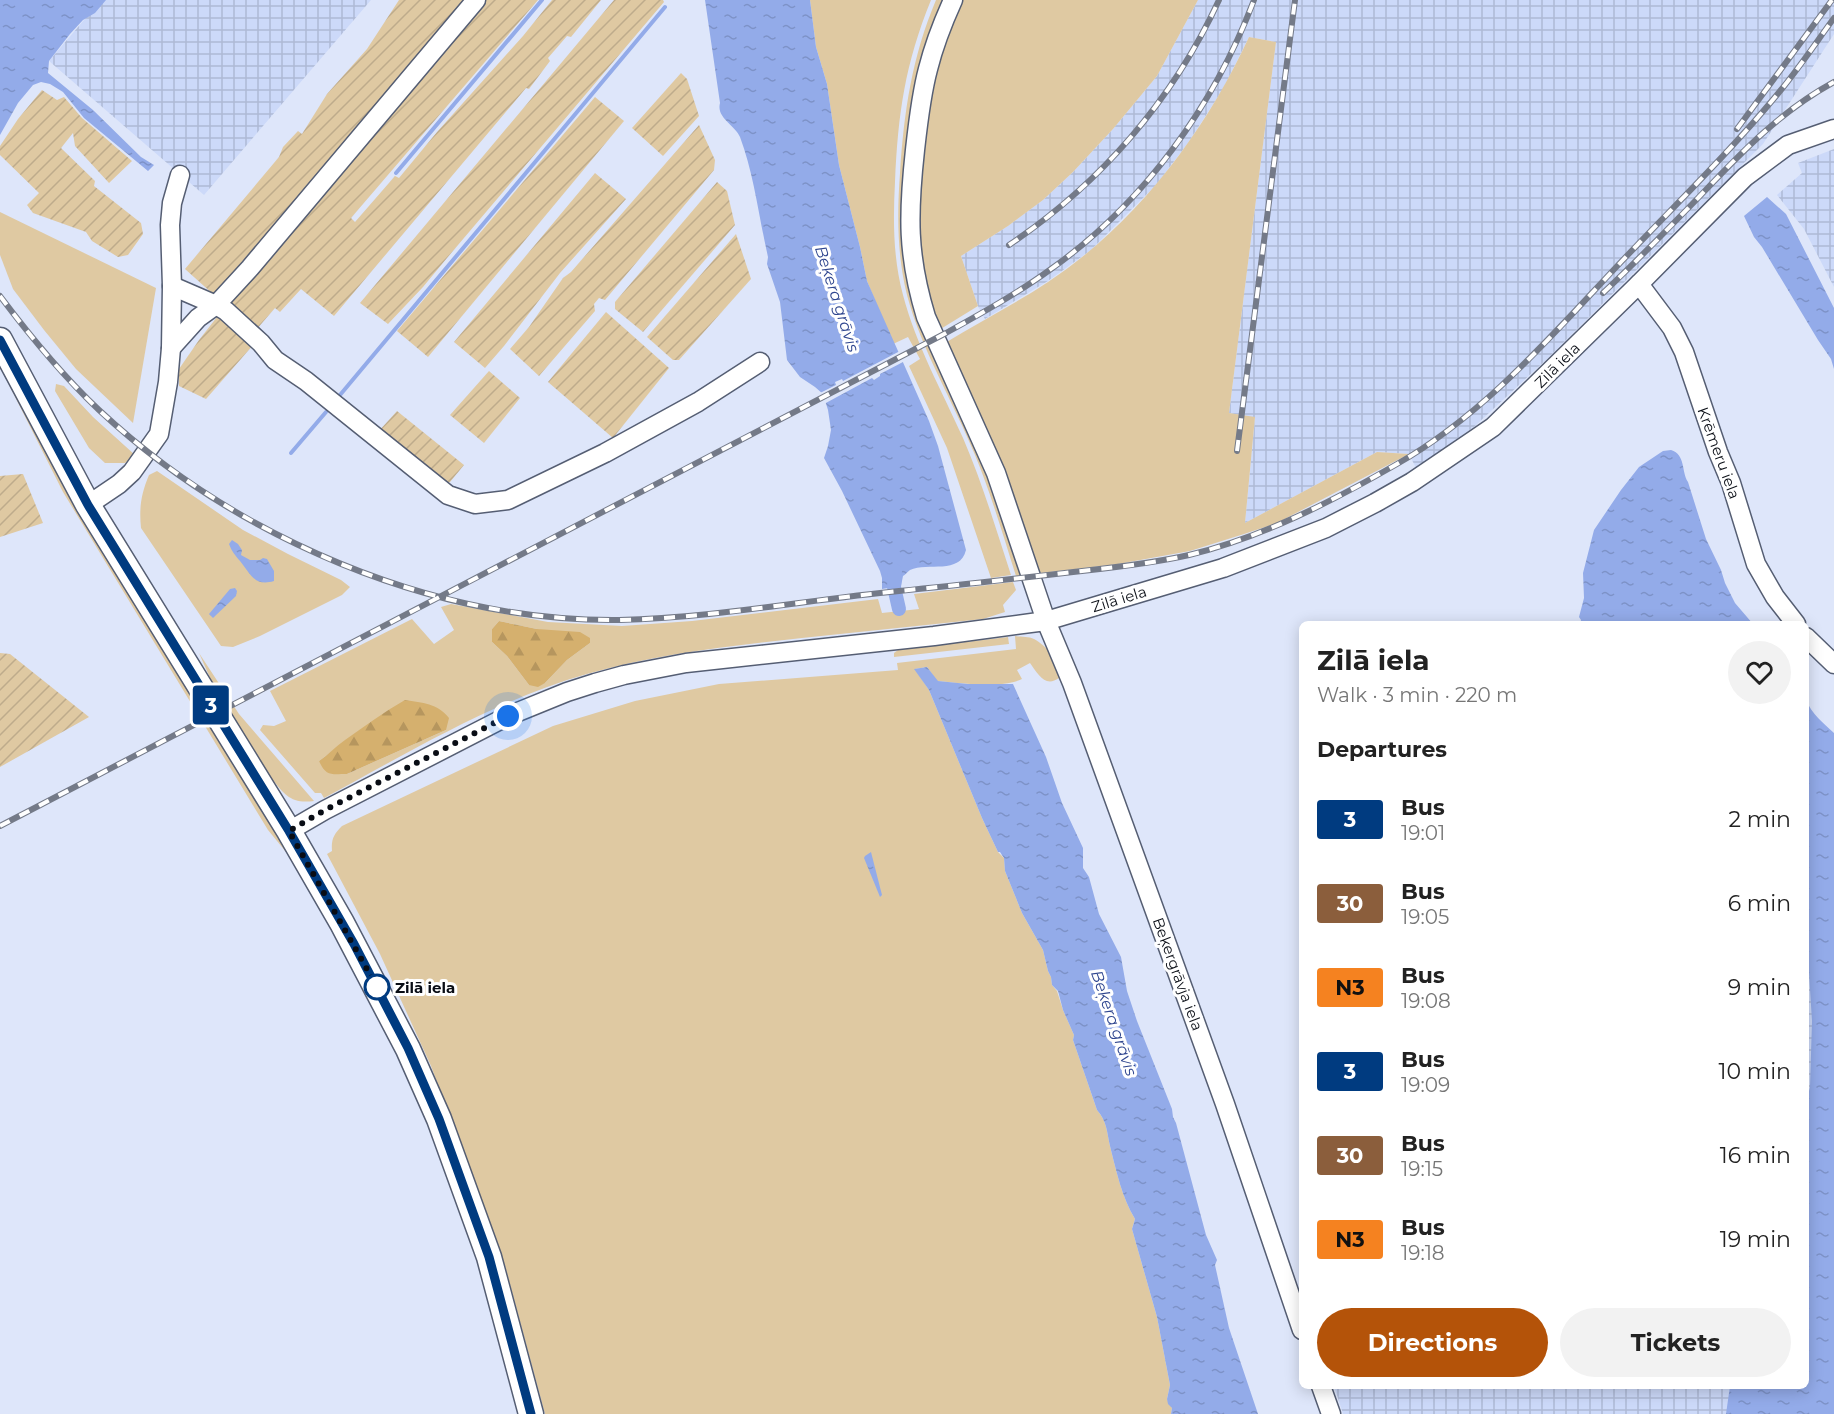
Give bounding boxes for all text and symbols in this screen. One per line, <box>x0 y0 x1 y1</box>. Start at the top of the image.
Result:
water label: Beķera grāvis <box>810 243 863 355</box>
street label: Zilā iela <box>1530 338 1584 392</box>
street label: Krēmeru iela <box>1694 404 1744 502</box>
street label: Zilā iela <box>1089 582 1149 616</box>
button: heart <box>1728 641 1791 704</box>
text: Zilā iela <box>1317 643 1430 677</box>
text: Walk · 3 min · 220 m <box>1317 683 1517 707</box>
line badge: 3 <box>192 686 230 724</box>
text: 3 <box>205 693 217 718</box>
your location <box>493 701 523 731</box>
text: Departures <box>1317 736 1447 763</box>
text: Bus <box>1401 794 1445 821</box>
text: 2 min <box>1729 806 1791 833</box>
text: 3 <box>1344 807 1356 832</box>
text: 19:01 <box>1401 821 1445 845</box>
text: Bus <box>1401 878 1445 905</box>
text: 6 min <box>1728 890 1791 917</box>
text: 30 <box>1337 891 1363 916</box>
text: 19:05 <box>1401 905 1449 929</box>
street label: Beķergrāvja iela <box>1148 915 1207 1033</box>
text: Bus <box>1401 962 1445 989</box>
water label: Beķera grāvis <box>1086 968 1141 1079</box>
marker: Zilā iela <box>364 974 390 1000</box>
text: 9 min <box>1728 974 1791 1001</box>
text: N3 <box>1335 975 1365 1000</box>
place label: Zilā iela <box>395 978 455 997</box>
text: 19:08 <box>1401 989 1451 1013</box>
text: Bus <box>1401 1046 1445 1073</box>
text: 10 min <box>1719 1058 1791 1085</box>
text: 3 <box>1344 1059 1356 1084</box>
text: 19:09 <box>1401 1073 1450 1097</box>
text: Bus <box>1401 1130 1445 1157</box>
text: 16 min <box>1720 1142 1791 1169</box>
text: 30 <box>1337 1143 1363 1168</box>
text: 19:15 <box>1401 1157 1443 1181</box>
text: Bus <box>1401 1214 1445 1241</box>
text: 19 min <box>1720 1226 1791 1253</box>
text: N3 <box>1335 1227 1365 1252</box>
text: 19:18 <box>1401 1241 1445 1265</box>
button: Directions <box>1317 1308 1548 1377</box>
button: Tickets <box>1560 1308 1791 1377</box>

